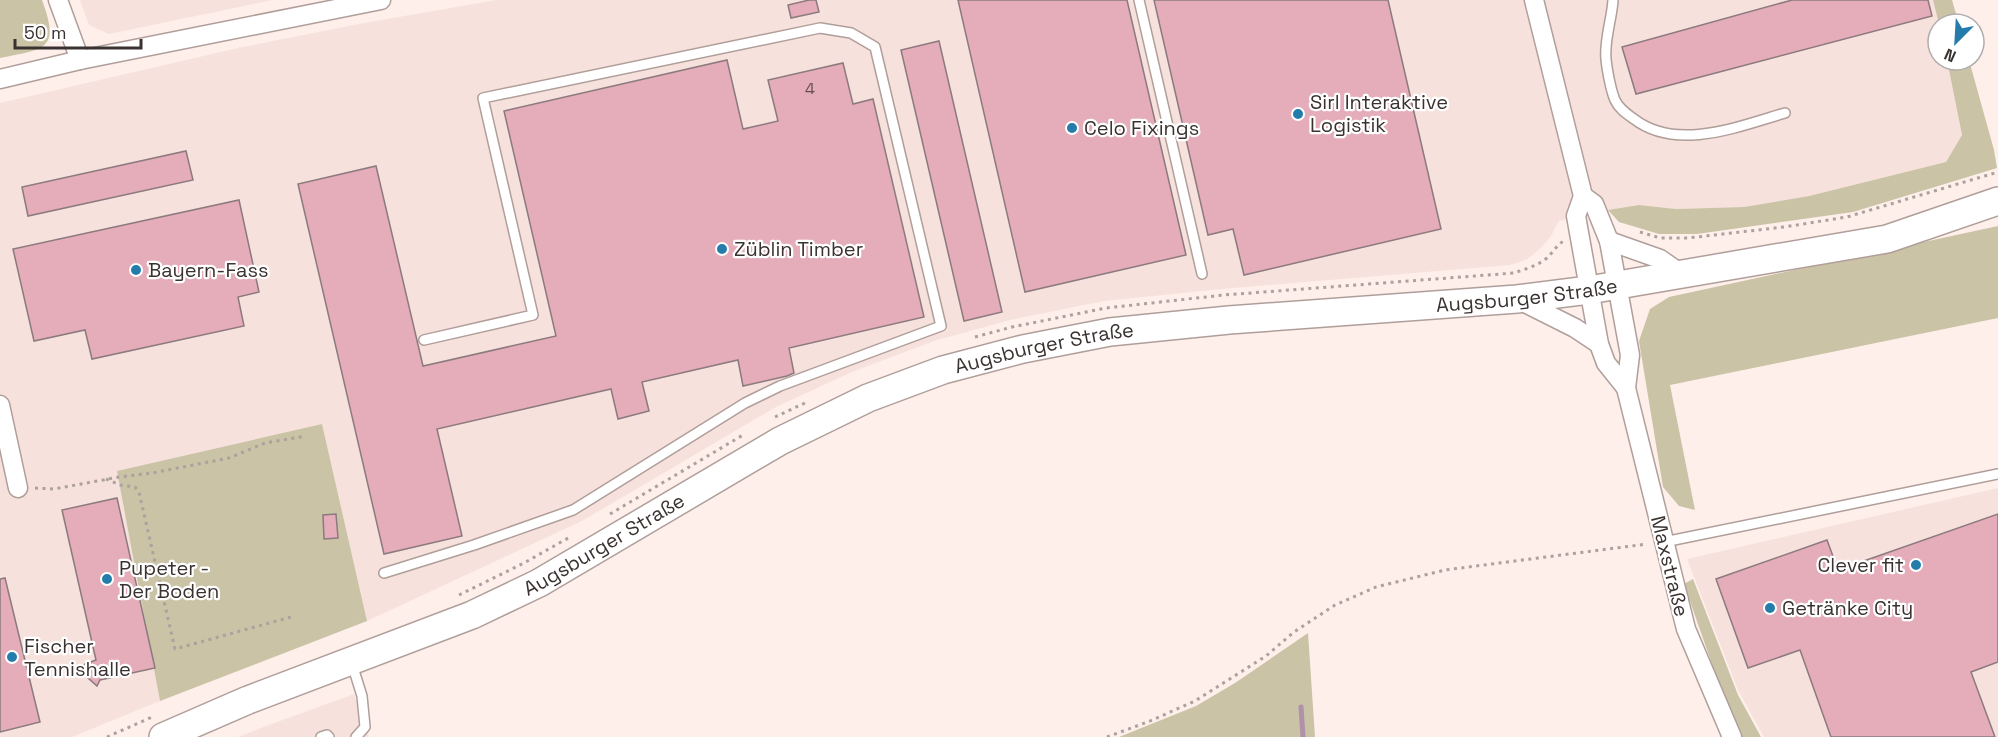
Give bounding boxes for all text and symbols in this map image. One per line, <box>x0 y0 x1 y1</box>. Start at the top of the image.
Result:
scale bar <box>15 12 141 50</box>
north arrow <box>1926 12 1986 72</box>
text: 50 m <box>24 21 66 44</box>
text: N <box>1941 43 1959 67</box>
house number: 4 <box>805 78 815 99</box>
place label: Sirl Interaktive Logistik <box>1310 89 1448 138</box>
marker: Sirl Interaktive Logistik <box>1291 107 1305 121</box>
place label: Celo Fixings <box>1084 115 1199 141</box>
marker: Celo Fixings <box>1065 121 1079 135</box>
place label: Züblin Timber <box>734 236 863 262</box>
marker: Züblin Timber <box>715 242 729 256</box>
place label: Bayern-Fass <box>148 257 269 283</box>
marker: Bayern-Fass <box>129 263 143 277</box>
street label: Augsburger Straße <box>1435 272 1620 318</box>
street label: Augsburger Straße <box>952 317 1135 379</box>
street label: Augsburger Straße <box>519 487 689 602</box>
street label: Maxstraße <box>1645 513 1695 619</box>
place label: Clever fit <box>1817 552 1904 578</box>
place label: Pupeter - Der Boden <box>119 555 219 604</box>
marker: Clever fit <box>1909 558 1923 572</box>
marker: Pupeter - Der Boden <box>100 572 114 586</box>
place label: Getränke City <box>1782 595 1913 621</box>
marker: Getränke City <box>1763 601 1777 615</box>
place label: Fischer Tennishalle <box>24 633 131 682</box>
marker: Fischer Tennishalle <box>5 650 19 664</box>

